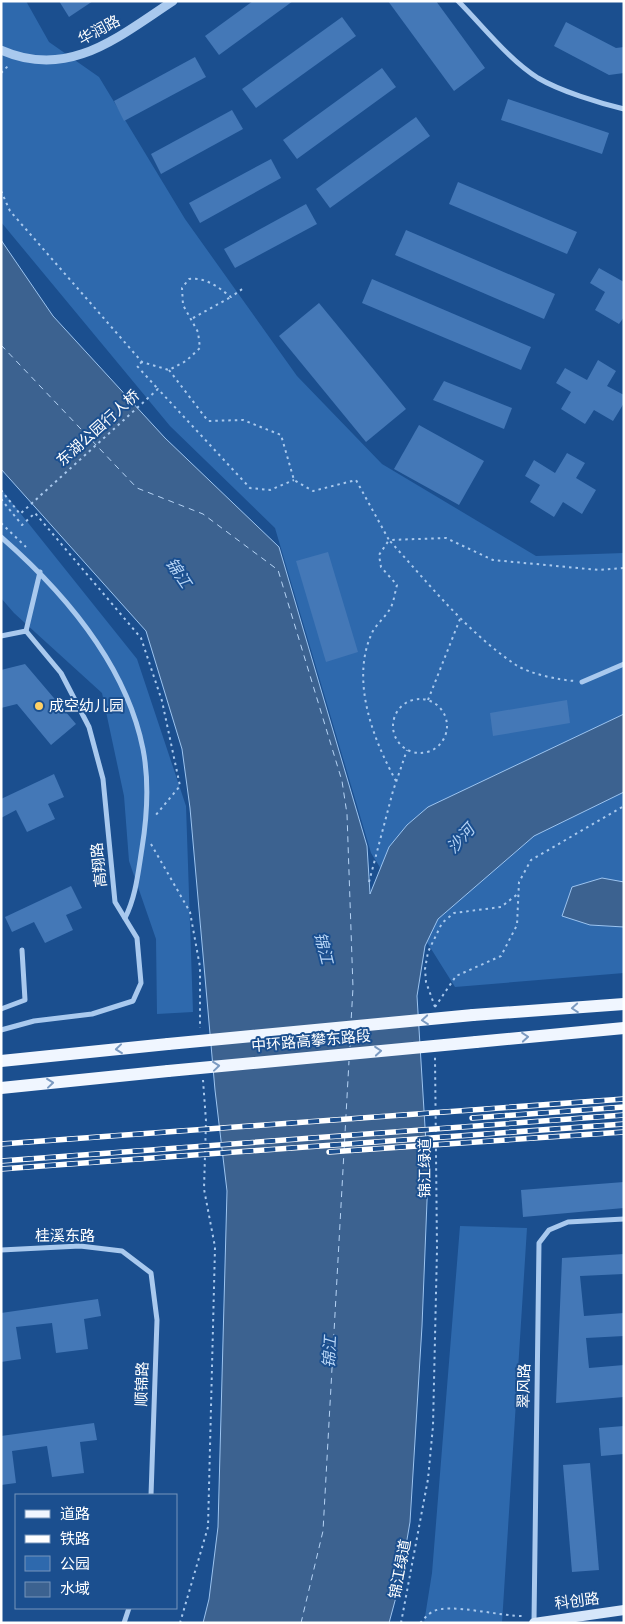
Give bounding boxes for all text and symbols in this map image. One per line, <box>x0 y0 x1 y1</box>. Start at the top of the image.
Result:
street label: 华润路 <box>75 11 123 49</box>
street label: 东湖公园行人桥 <box>53 386 143 470</box>
water label: 锦江 <box>161 554 196 594</box>
place label: 成空幼儿园 <box>49 697 124 715</box>
marker: 成空幼儿园 <box>33 700 45 712</box>
water label: 沙河 <box>443 818 481 858</box>
street label: 高翔路 <box>88 842 110 888</box>
water label: 锦江 <box>309 930 337 968</box>
one-way arrow <box>571 1002 579 1013</box>
one-way arrow <box>421 1014 429 1025</box>
street label: 中环路高攀东路段 <box>250 1027 372 1055</box>
one-way arrow <box>521 1032 529 1043</box>
one-way arrow <box>115 1043 123 1054</box>
one-way arrow <box>374 1046 382 1057</box>
one-way arrow <box>213 1061 221 1072</box>
one-way arrow <box>46 1078 54 1089</box>
street label: 锦江绿道 <box>416 1138 434 1198</box>
street label: 桂溪东路 <box>35 1227 95 1245</box>
water label: 锦江 <box>319 1334 341 1369</box>
street label: 顺锦路 <box>132 1361 152 1407</box>
street label: 翠风路 <box>515 1363 533 1409</box>
legend <box>15 1494 178 1609</box>
text: 道路 <box>60 1505 90 1523</box>
text: 铁路 <box>60 1530 90 1548</box>
street label: 锦江绿道 <box>385 1538 415 1600</box>
text: 公园 <box>60 1555 90 1573</box>
text: 水域 <box>60 1580 90 1598</box>
street label: 科创路 <box>554 1589 600 1613</box>

